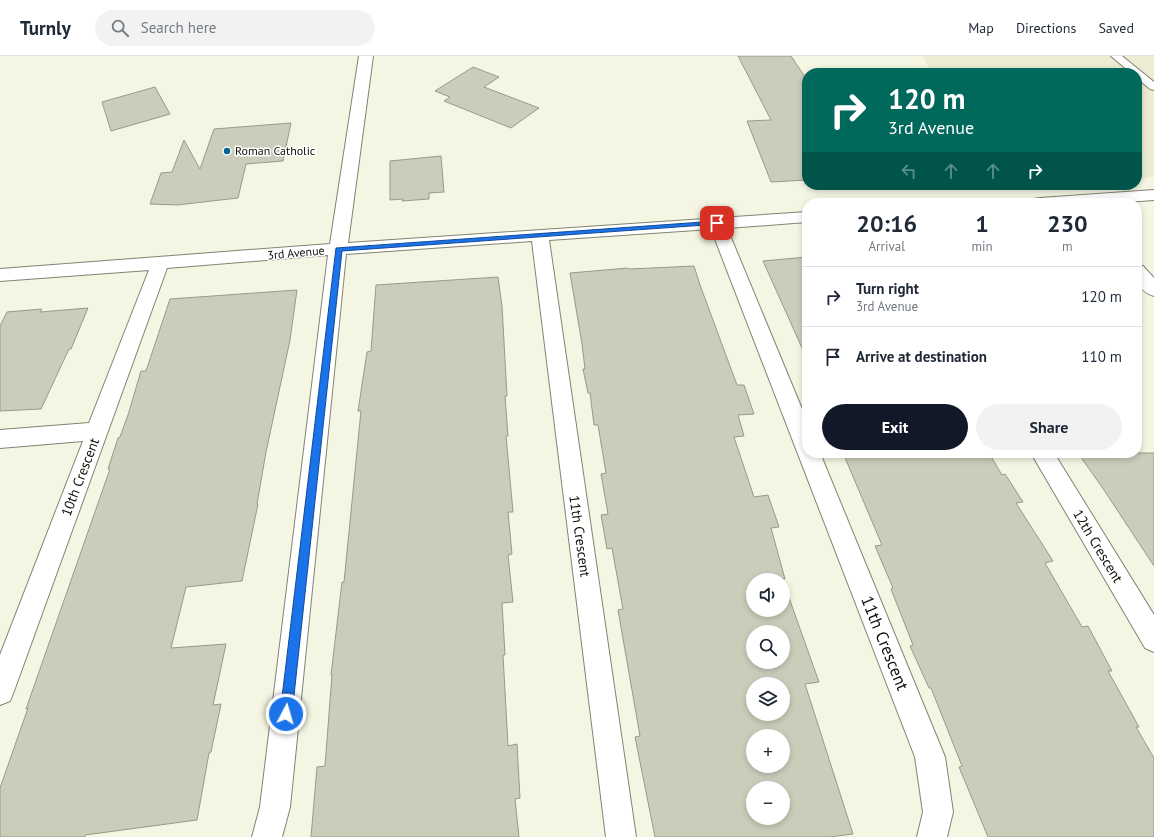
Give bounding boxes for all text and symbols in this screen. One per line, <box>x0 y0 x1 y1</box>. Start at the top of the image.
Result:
search box <box>95 10 375 46</box>
text: Turnly <box>20 16 71 40</box>
icon: search <box>109 17 131 39</box>
text: Search here <box>141 18 216 37</box>
text: Map <box>968 19 994 37</box>
text: Directions <box>1016 19 1076 37</box>
text: Saved <box>1098 19 1134 37</box>
text: 120 m <box>888 80 965 117</box>
icon: right <box>822 84 874 136</box>
text: 3rd Avenue <box>888 116 974 139</box>
place label: Roman Catholic <box>235 143 316 158</box>
marker: Roman Catholic <box>222 146 232 156</box>
icon: left <box>898 160 920 182</box>
icon: ahead <box>940 160 962 182</box>
icon: ahead <box>982 160 1004 182</box>
icon: right <box>1024 160 1046 182</box>
pin <box>700 206 734 240</box>
text: 20:16 <box>856 208 917 239</box>
text: 1 <box>975 208 989 239</box>
text: 230 <box>1047 208 1088 239</box>
icon: arrive <box>706 212 728 234</box>
text: Arrival <box>869 238 905 255</box>
text: min <box>971 238 993 255</box>
text: m <box>1062 238 1073 255</box>
street label: 3rd Avenue <box>267 243 325 262</box>
text: Turn right <box>856 279 919 298</box>
icon: right <box>822 286 844 308</box>
text: 120 m <box>1081 287 1122 306</box>
text: 3rd Avenue <box>856 298 918 315</box>
icon: arrive <box>822 346 844 368</box>
text: Arrive at destination <box>856 347 987 366</box>
text: 110 m <box>1081 347 1122 366</box>
button: Exit <box>822 404 968 450</box>
button: Share <box>976 404 1122 450</box>
street label: 10th Crescent <box>57 435 103 519</box>
street label: 11th Crescent <box>565 494 595 578</box>
street label: 12th Crescent <box>1069 506 1127 586</box>
map controls <box>746 573 790 825</box>
button: sound <box>746 573 790 617</box>
street label: 11th Crescent <box>856 592 914 694</box>
button: search <box>746 625 790 669</box>
button: layers <box>746 677 790 721</box>
position arrow <box>265 693 307 735</box>
button: + <box>746 729 790 773</box>
button: − <box>746 781 790 825</box>

